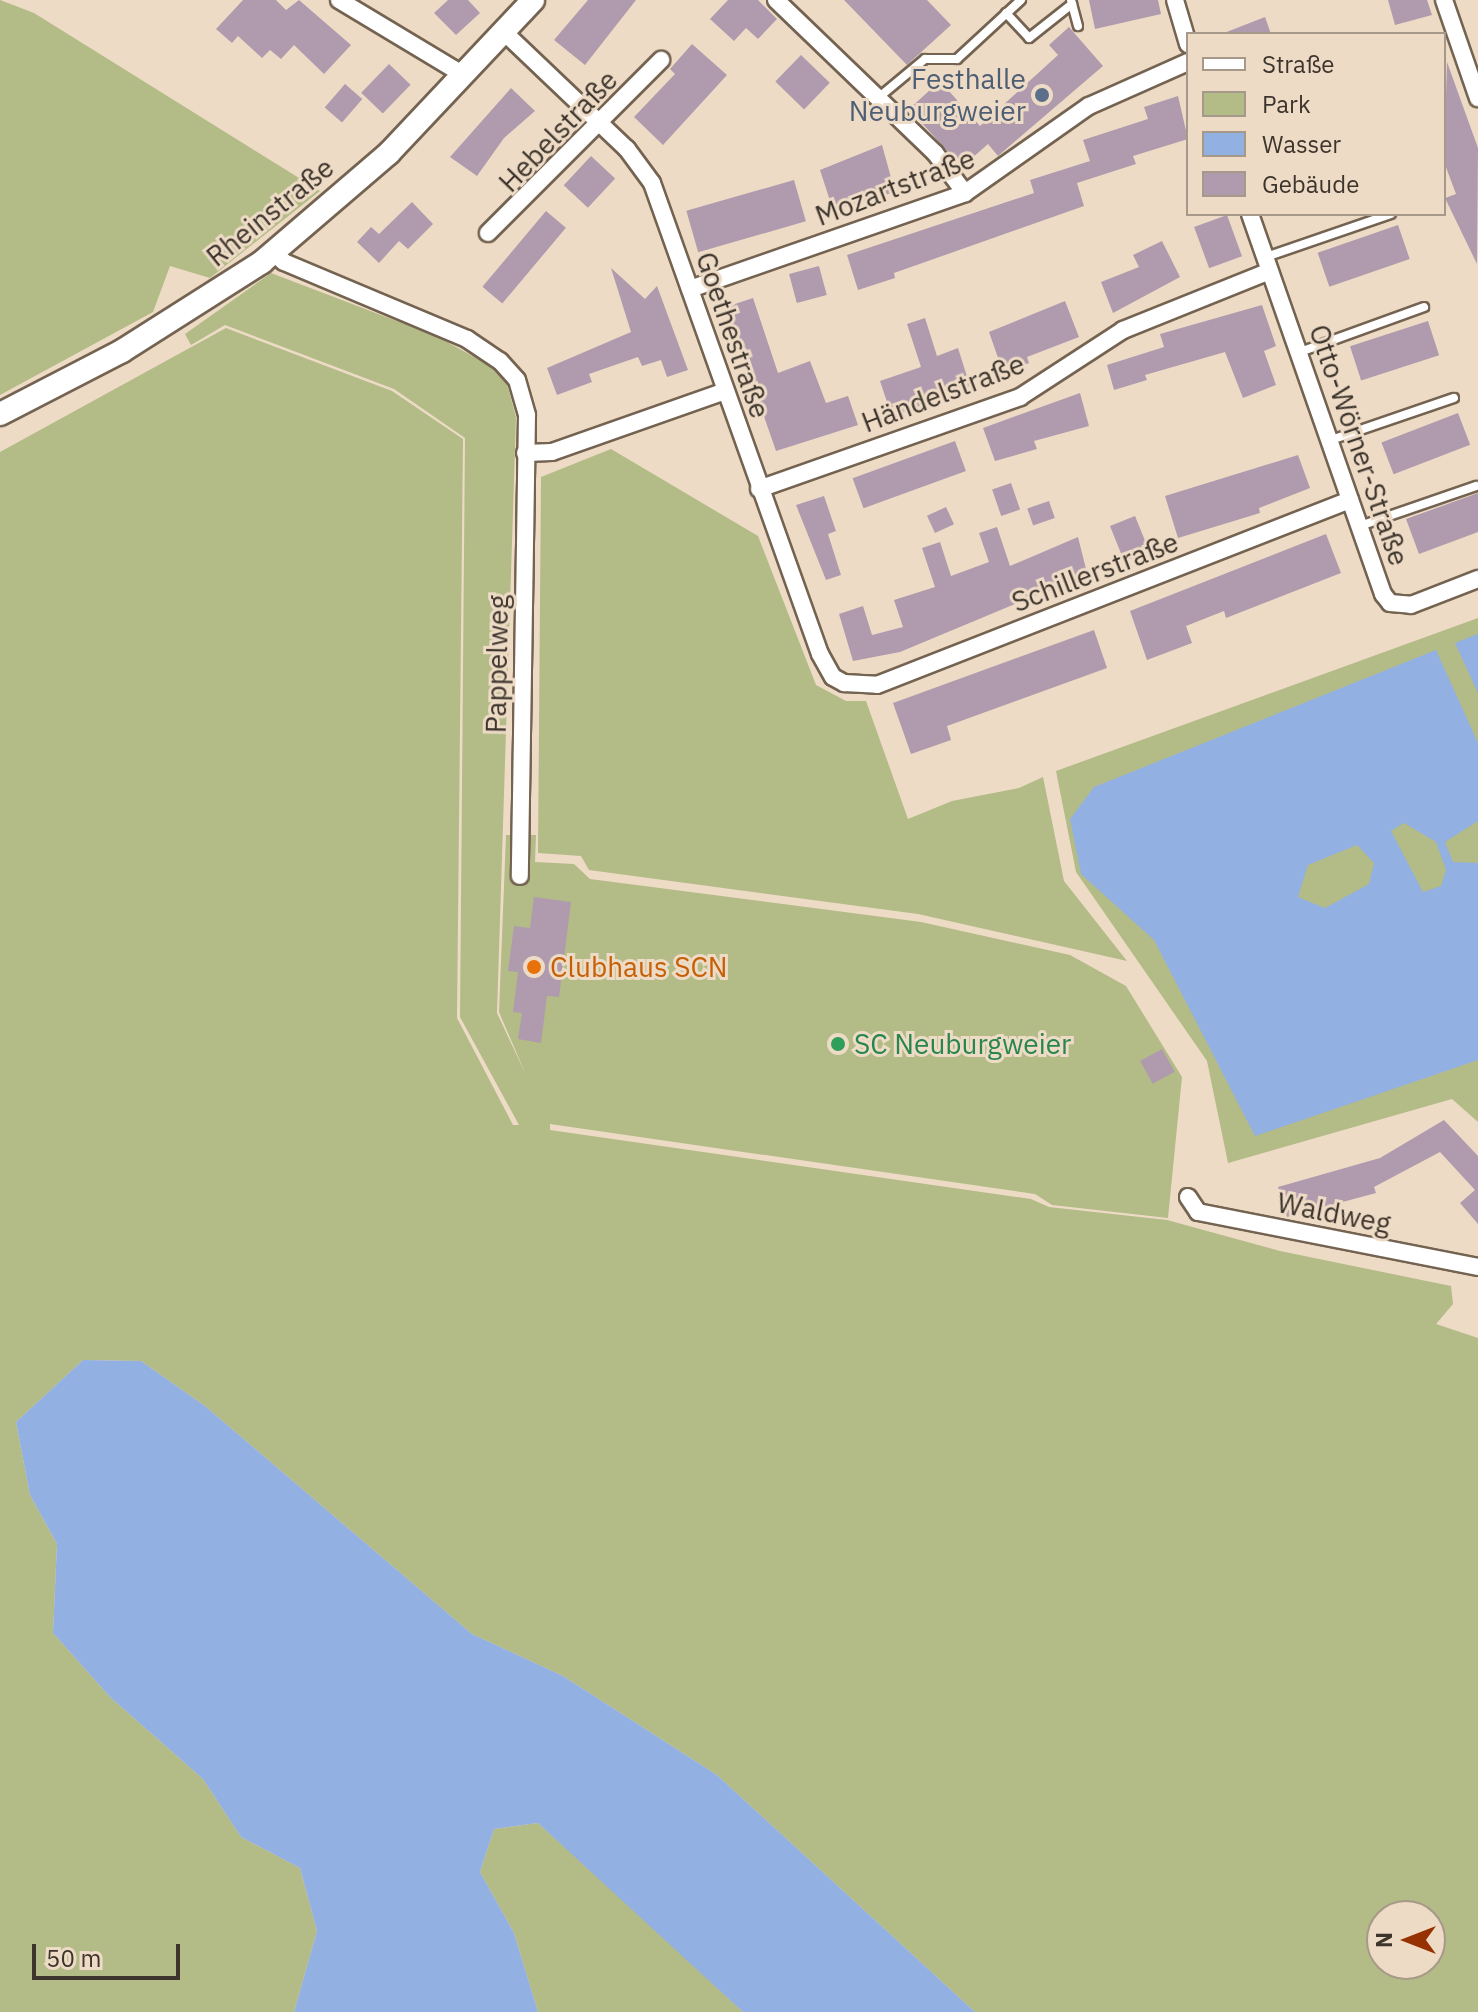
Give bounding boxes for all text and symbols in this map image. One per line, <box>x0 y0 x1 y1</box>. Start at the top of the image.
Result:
legend <box>1186 32 1446 216</box>
text: Straße <box>1262 48 1334 80</box>
place label: Festhalle Neuburgweier <box>849 62 1026 128</box>
street label: Hebelstraße <box>492 63 624 199</box>
marker: Festhalle Neuburgweier <box>1033 86 1051 104</box>
text: Park <box>1262 88 1311 120</box>
text: Wasser <box>1262 128 1341 160</box>
street label: Mozartstraße <box>811 141 979 233</box>
street label: Rheinstraße <box>200 151 340 273</box>
text: Gebäude <box>1262 168 1359 200</box>
street label: Goethestraße <box>689 248 777 422</box>
street label: Otto-Wörner-Straße <box>1302 320 1416 570</box>
street label: Händelstraße <box>857 347 1029 439</box>
street label: Schillerstraße <box>1007 525 1183 619</box>
street label: Pappelweg <box>479 594 515 734</box>
place label: Clubhaus SCN <box>550 950 728 984</box>
marker: Clubhaus SCN <box>525 958 543 976</box>
place label: SC Neuburgweier <box>854 1027 1071 1061</box>
marker: SC Neuburgweier <box>829 1035 847 1053</box>
street label: Waldweg <box>1274 1186 1394 1240</box>
north arrow <box>1366 1900 1446 1980</box>
scale bar <box>36 1928 184 1978</box>
text: N <box>1369 1932 1398 1948</box>
text: 50 m <box>46 1942 101 1974</box>

